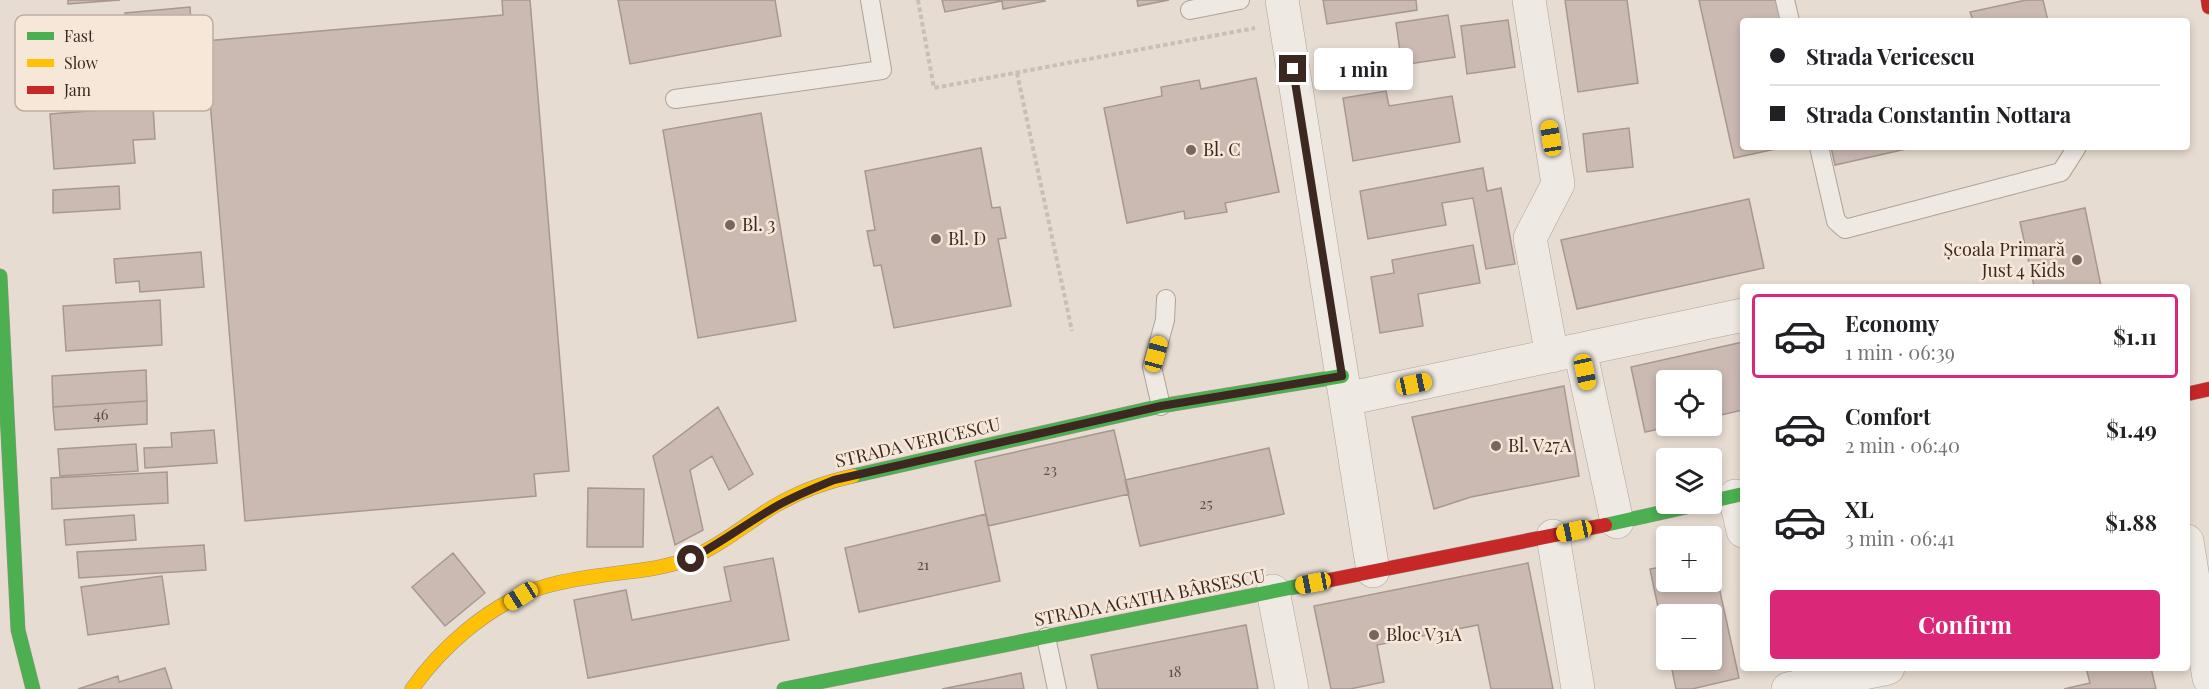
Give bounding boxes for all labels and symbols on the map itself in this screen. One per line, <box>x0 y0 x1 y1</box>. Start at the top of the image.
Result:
legend <box>15 15 213 111</box>
text: Fast <box>64 25 94 46</box>
callout: 1 min <box>1314 48 1413 90</box>
text: Slow <box>64 52 99 73</box>
route end <box>1279 55 1306 82</box>
text: Jam <box>63 79 91 100</box>
car <box>1539 119 1563 157</box>
place label: Bl. C <box>1203 137 1241 161</box>
marker: Bl. C <box>1184 143 1198 157</box>
place label: Bl. 3 <box>742 212 775 236</box>
marker: Bl. 3 <box>723 218 737 232</box>
place label: Bl. D <box>948 226 986 250</box>
marker: Bl. D <box>929 232 943 246</box>
place label: Școala Primară Just 4 Kids <box>1944 237 2065 282</box>
marker: Școala Primară Just 4 Kids <box>2070 253 2084 267</box>
car <box>1143 334 1169 374</box>
car <box>1572 353 1598 391</box>
car <box>1395 371 1433 397</box>
house number: 46 <box>93 404 109 424</box>
street label: STRADA VERICESCU <box>833 411 1003 473</box>
place label: Bl. V27A <box>1508 433 1572 457</box>
marker: Bl. V27A <box>1489 439 1503 453</box>
house number: 23 <box>1043 459 1057 479</box>
house number: 25 <box>1199 493 1213 513</box>
car <box>1555 518 1593 544</box>
route start <box>677 545 704 572</box>
house number: 21 <box>917 554 930 574</box>
street label: STRADA AGATHA BÂRSESCU <box>1032 563 1267 631</box>
car <box>1294 571 1332 595</box>
car <box>501 579 541 613</box>
place label: Bloc V31A <box>1386 622 1463 646</box>
marker: Bloc V31A <box>1367 628 1381 642</box>
house number: 18 <box>1168 661 1182 681</box>

